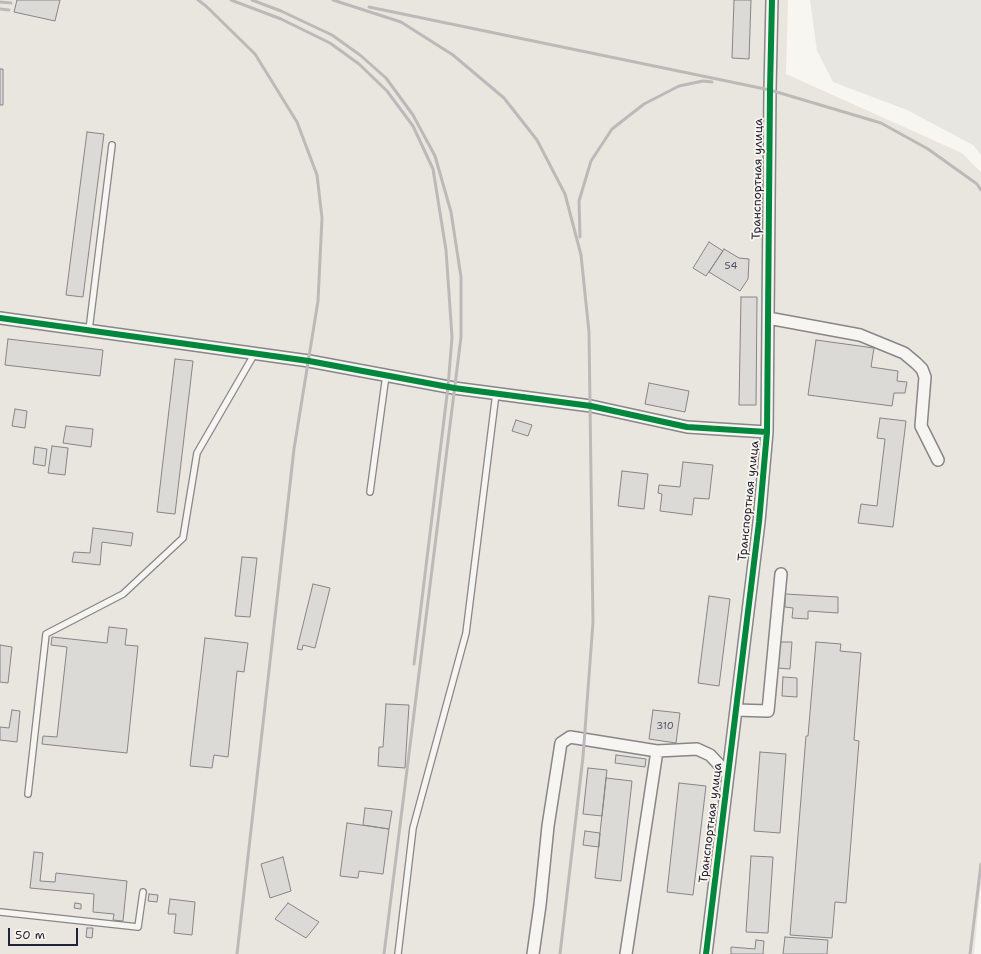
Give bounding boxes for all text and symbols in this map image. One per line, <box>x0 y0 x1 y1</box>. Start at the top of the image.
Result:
street label: Транспортная улица <box>750 118 766 240</box>
house number: 54 <box>725 260 737 272</box>
street label: Транспортная улица <box>736 440 762 562</box>
house number: 310 <box>656 720 674 732</box>
street label: Транспортная улица <box>696 762 726 884</box>
scale bar <box>10 920 80 946</box>
text: 50 m <box>15 927 45 943</box>

